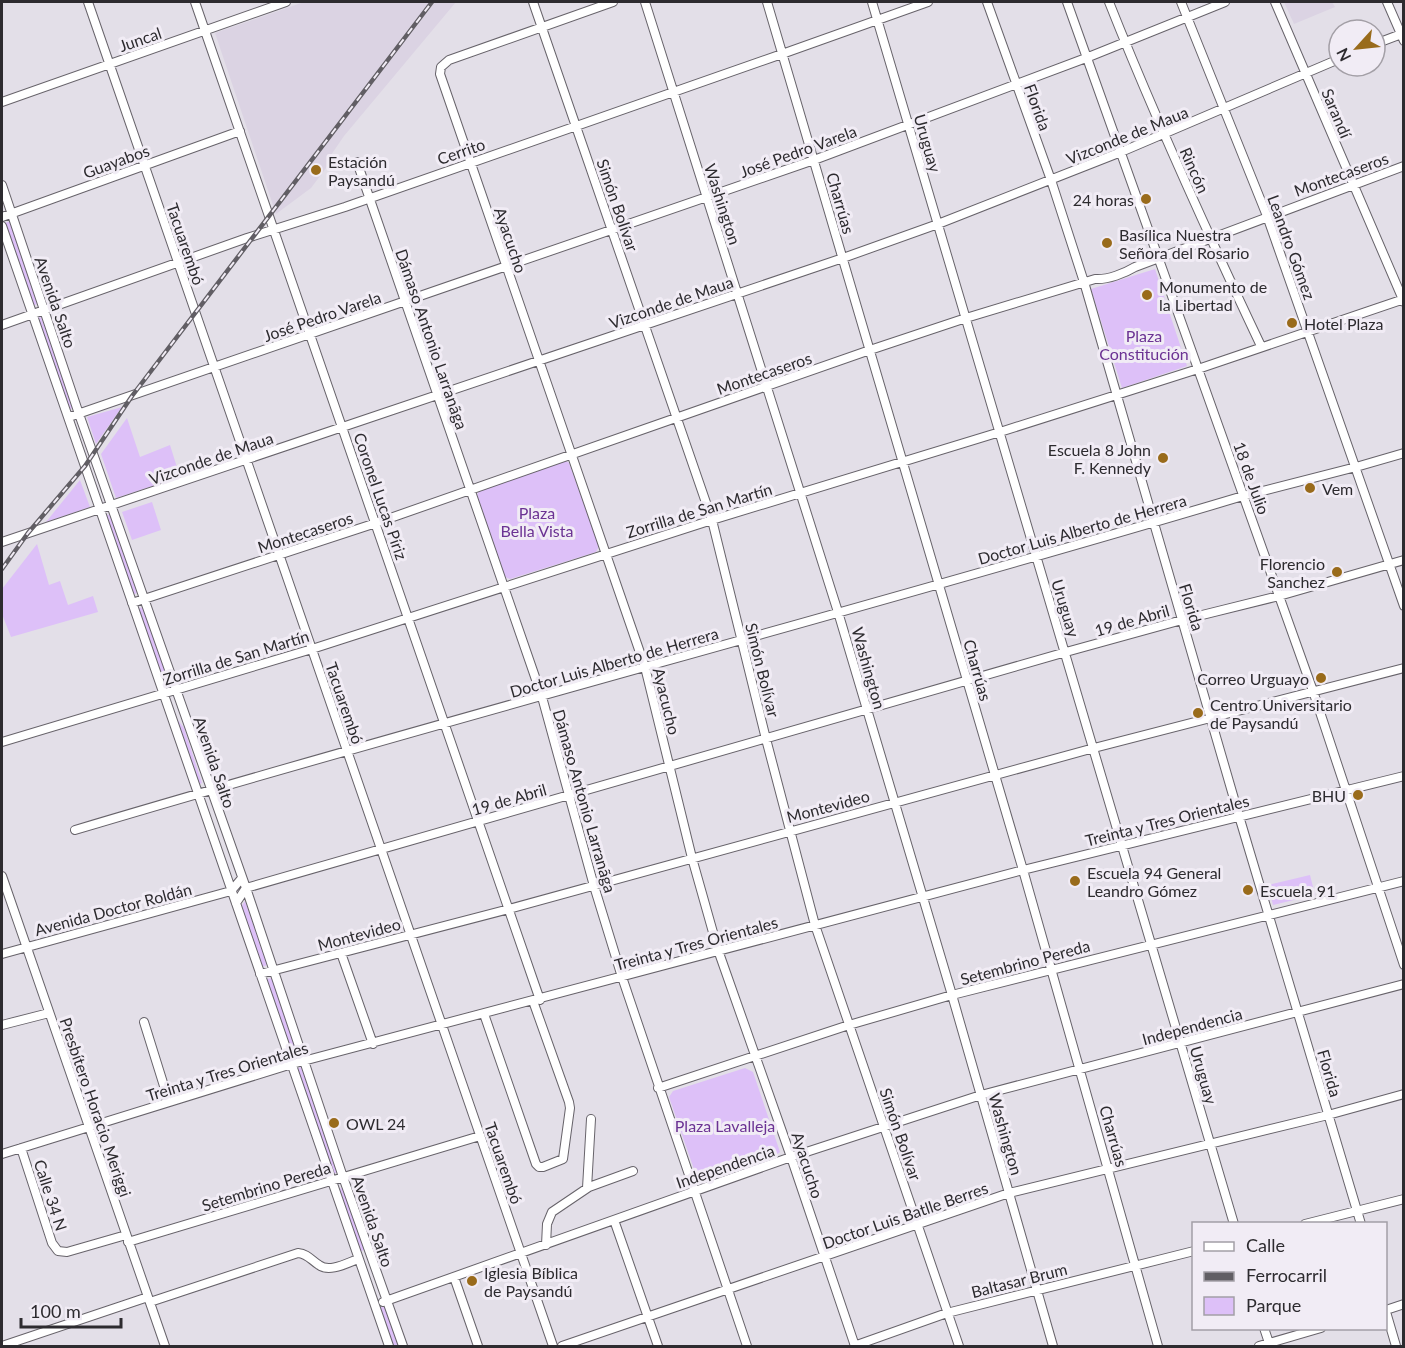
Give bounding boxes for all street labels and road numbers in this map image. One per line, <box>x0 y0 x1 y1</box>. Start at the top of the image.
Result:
street label: Juncal <box>116 23 164 55</box>
street label: Florida <box>1021 81 1055 133</box>
street label: Sarandí <box>1318 85 1356 142</box>
street label: Vizconde de Maua <box>1063 102 1191 168</box>
street label: Uruguay <box>911 112 946 175</box>
street label: José Pedro Varela <box>737 121 859 181</box>
street label: Cerrito <box>435 134 487 168</box>
street label: Guayabos <box>80 140 152 182</box>
street label: Rincón <box>1177 144 1213 196</box>
street label: Montecaseros <box>1291 148 1391 200</box>
street label: Simón Bolívar <box>593 156 643 254</box>
street label: Washington <box>701 161 745 247</box>
street label: Charrúas <box>823 170 859 236</box>
street label: Leandro Gómez <box>1264 192 1320 302</box>
street label: Tacuarembó <box>163 201 209 287</box>
street label: Ayacucho <box>491 205 531 275</box>
street label: Dámaso Antonio Larranãga <box>392 246 472 432</box>
street label: Avenida Salto <box>31 254 81 350</box>
street label: Vizconde de Maua <box>607 272 735 332</box>
street label: José Pedro Varela <box>261 287 383 345</box>
street label: Montecaseros <box>714 348 814 398</box>
street label: Vizconde de Maua <box>147 428 275 488</box>
street label: Coronel Lucas Píriz <box>350 430 412 562</box>
street label: 18 de Julio <box>1230 439 1274 517</box>
street label: Zorrilla de San Martín <box>624 479 774 541</box>
street label: Doctor Luis Alberto de Herrera <box>975 490 1189 568</box>
street label: Montecaseros <box>255 508 355 556</box>
street label: Uruguay <box>1048 577 1084 640</box>
street label: Florida <box>1176 581 1208 633</box>
street label: 19 de Abril <box>1092 600 1172 640</box>
street label: Simón Bolívar <box>742 621 784 719</box>
street label: Doctor Luis Alberto de Herrera <box>507 623 721 701</box>
street label: Washington <box>848 625 890 711</box>
street label: Zorrilla de San Martín <box>161 626 311 688</box>
street label: Charrúas <box>960 637 996 703</box>
street label: Tacuarembó <box>322 660 368 746</box>
street label: Ayacucho <box>650 666 684 736</box>
street label: Dámaso Antonio Larranãga <box>550 707 620 895</box>
street label: Avenida Salto <box>190 714 240 810</box>
street label: 19 de Abril <box>469 779 549 819</box>
street label: Montevideo <box>784 786 872 826</box>
street label: Treinta y Tres Orientales <box>1083 790 1251 850</box>
street label: Avenida Doctor Roldán <box>32 879 194 939</box>
street label: Treinta y Tres Orientales <box>612 912 780 974</box>
street label: Montevideo <box>315 914 403 954</box>
street label: Setembrino Pereda <box>958 936 1092 988</box>
street label: Independencia <box>1140 1004 1244 1048</box>
street label: Presbítero Horacio Meriggi <box>56 1015 136 1199</box>
street label: Treinta y Tres Orientales <box>144 1037 310 1105</box>
street label: Uruguay <box>1187 1044 1222 1107</box>
street label: Florida <box>1314 1047 1346 1099</box>
street label: Simón Bolívar <box>876 1085 926 1183</box>
street label: Washington <box>985 1091 1027 1177</box>
street label: Charrúas <box>1096 1103 1132 1169</box>
street label: Tacuarembó <box>481 1120 527 1206</box>
street label: Ayacucho <box>788 1130 828 1200</box>
street label: Independencia <box>673 1140 777 1192</box>
street label: Calle 34 N <box>31 1157 71 1233</box>
street label: Setembrino Pereda <box>199 1157 333 1215</box>
street label: Avenida Salto <box>348 1173 398 1269</box>
street label: Doctor Luis Batlle Berres <box>820 1178 990 1252</box>
street label: Baltasar Brum <box>969 1259 1069 1301</box>

